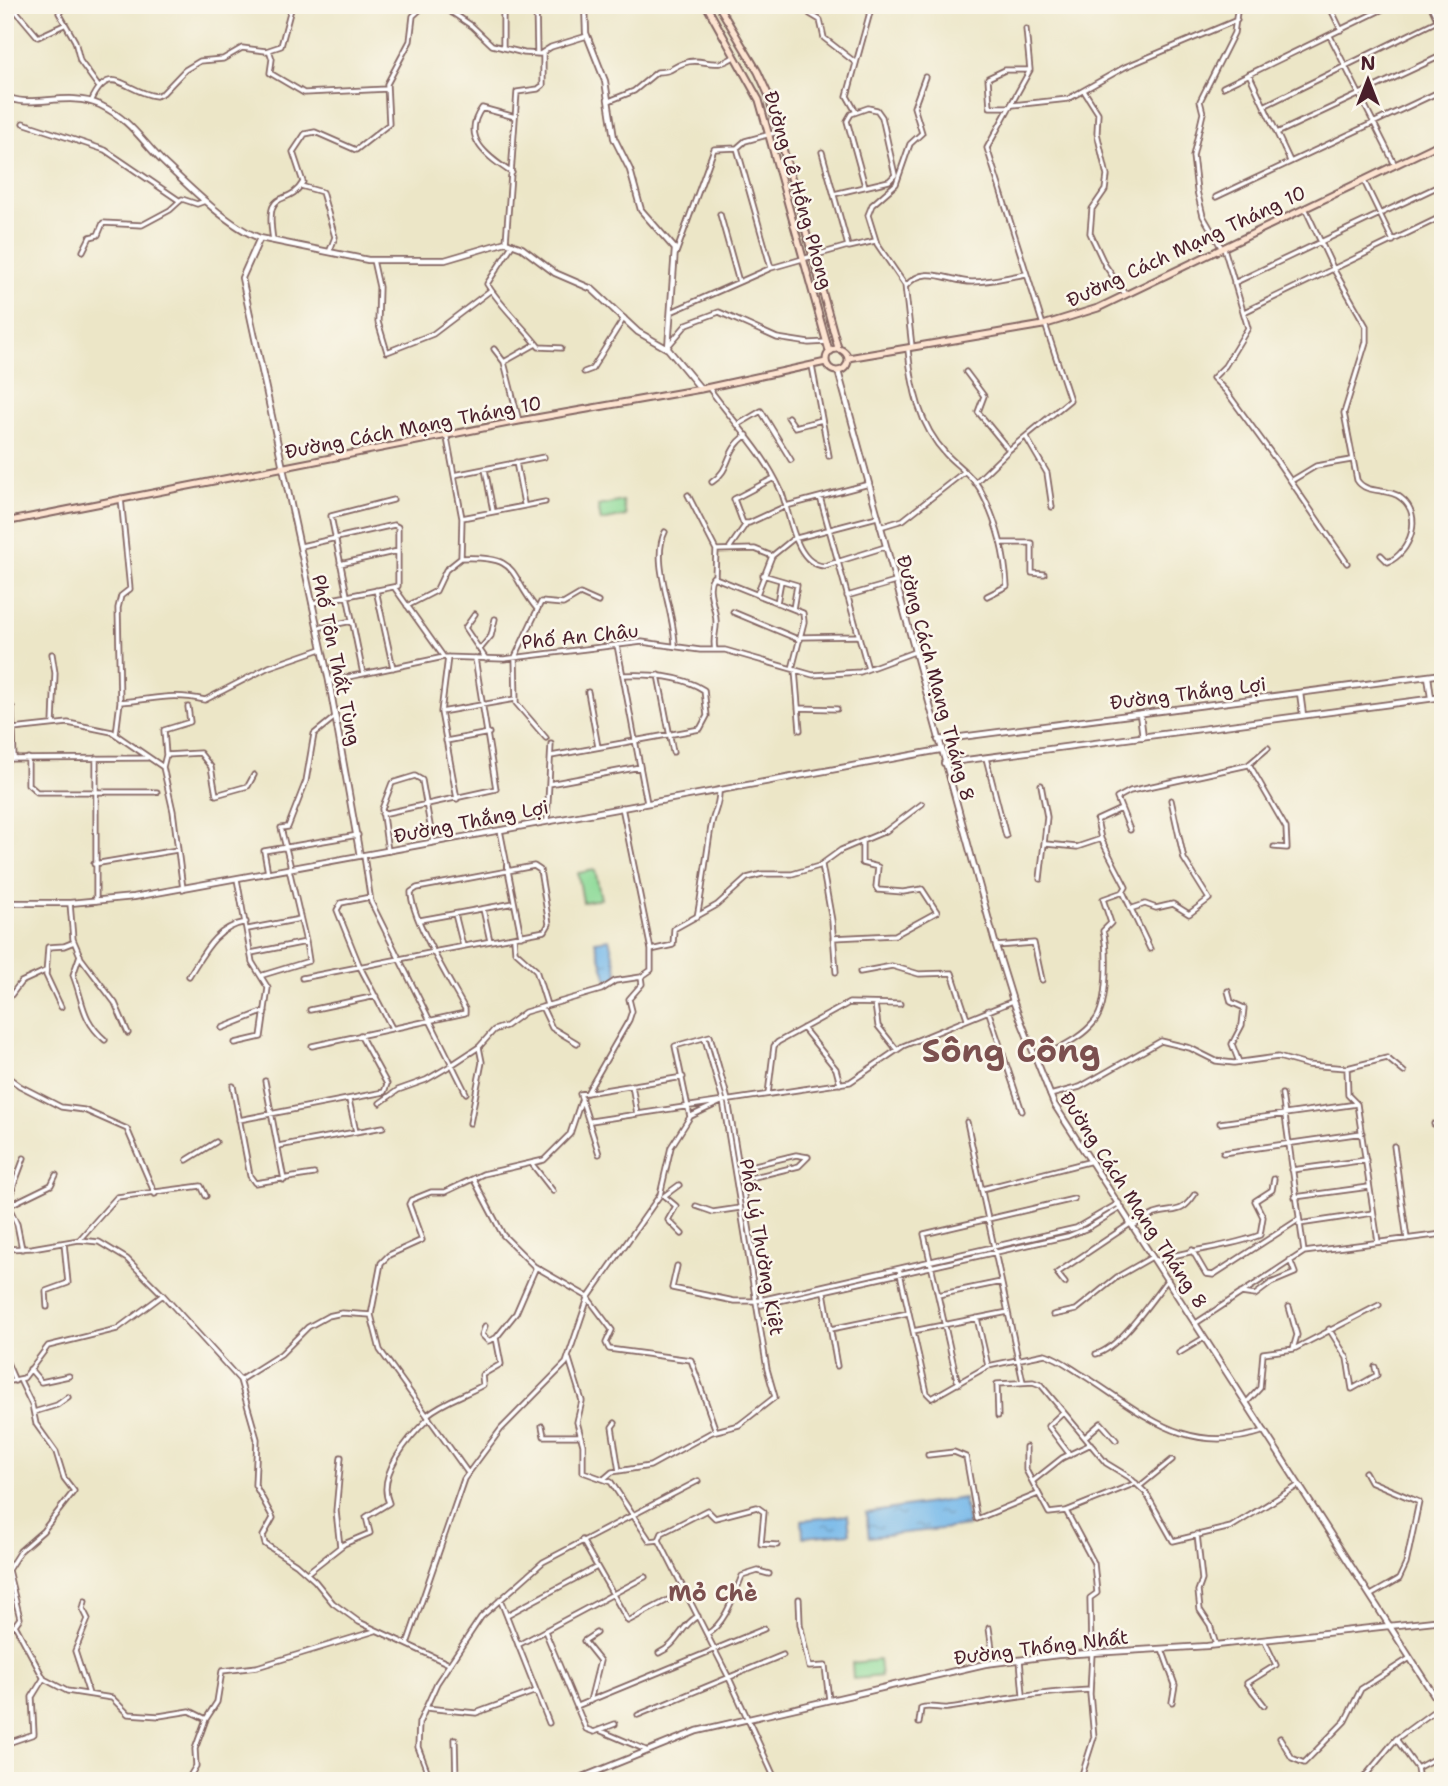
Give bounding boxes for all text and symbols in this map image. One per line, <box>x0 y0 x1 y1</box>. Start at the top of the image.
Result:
north arrow <box>1332 46 1402 116</box>
text: N <box>1360 51 1376 76</box>
street label: Đường Lê Hồng Phong <box>758 88 839 292</box>
street label: Đường Cách Mạng Tháng 10 <box>1063 180 1310 313</box>
street label: Đường Cách Mạng Tháng 10 <box>282 390 544 465</box>
street label: Đường Cách Mạng Tháng 8 <box>891 552 980 804</box>
street label: Phố Tôn Thất Tùng <box>306 572 367 748</box>
street label: Phố An Châu <box>520 618 640 655</box>
street label: Đường Thắng Lợi <box>1108 672 1268 715</box>
street label: Đường Thắng Lợi <box>392 794 551 849</box>
district label: Sông Công <box>922 1028 1100 1073</box>
street label: Đường Cách Mạng Tháng 8 <box>1054 1087 1213 1314</box>
street label: Phố Lý Thường Kiệt <box>734 1157 789 1337</box>
district label: Mỏ Chè <box>668 1578 758 1608</box>
street label: Đường Thống Nhất <box>952 1624 1130 1671</box>

